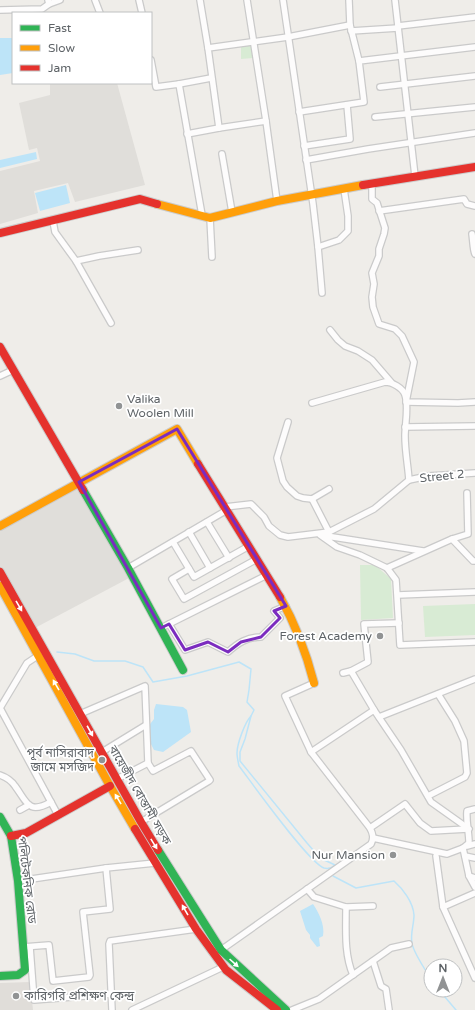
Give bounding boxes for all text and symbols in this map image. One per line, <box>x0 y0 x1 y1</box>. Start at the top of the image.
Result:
legend <box>12 12 152 84</box>
text: Fast <box>48 21 72 35</box>
text: Slow <box>48 41 75 55</box>
text: Jam <box>48 61 71 75</box>
place label: Valika Woolen Mill <box>127 392 194 420</box>
marker: Valika Woolen Mill <box>114 401 124 411</box>
street label: Street 2 <box>419 467 465 485</box>
one-way arrow <box>16 600 23 611</box>
place label: Forest Academy <box>280 629 373 643</box>
marker: Forest Academy <box>375 631 385 641</box>
one-way arrow <box>52 679 59 691</box>
one-way arrow <box>86 725 93 737</box>
street label: বায়েজীদ বোস্তামী সড়ক <box>105 742 175 847</box>
place label: পূর্ব নাসিরাবাদ জামে মসজিদ <box>27 745 94 774</box>
marker: পূর্ব নাসিরাবাদ জামে মসজিদ <box>97 755 107 765</box>
one-way arrow <box>114 793 121 805</box>
street label: পলিটেকনিক রোড <box>15 836 40 925</box>
one-way arrow <box>150 839 158 849</box>
place label: Nur Mansion <box>311 848 385 862</box>
marker: Nur Mansion <box>388 850 398 860</box>
one-way arrow <box>182 904 189 916</box>
one-way arrow <box>229 958 239 968</box>
north arrow <box>423 958 463 998</box>
text: N <box>439 962 447 975</box>
place label: কারিগরি প্রশিক্ষণ কেন্দ্র <box>23 988 135 1003</box>
marker: কারিগরি প্রশিক্ষণ কেন্দ্র <box>11 991 21 1001</box>

